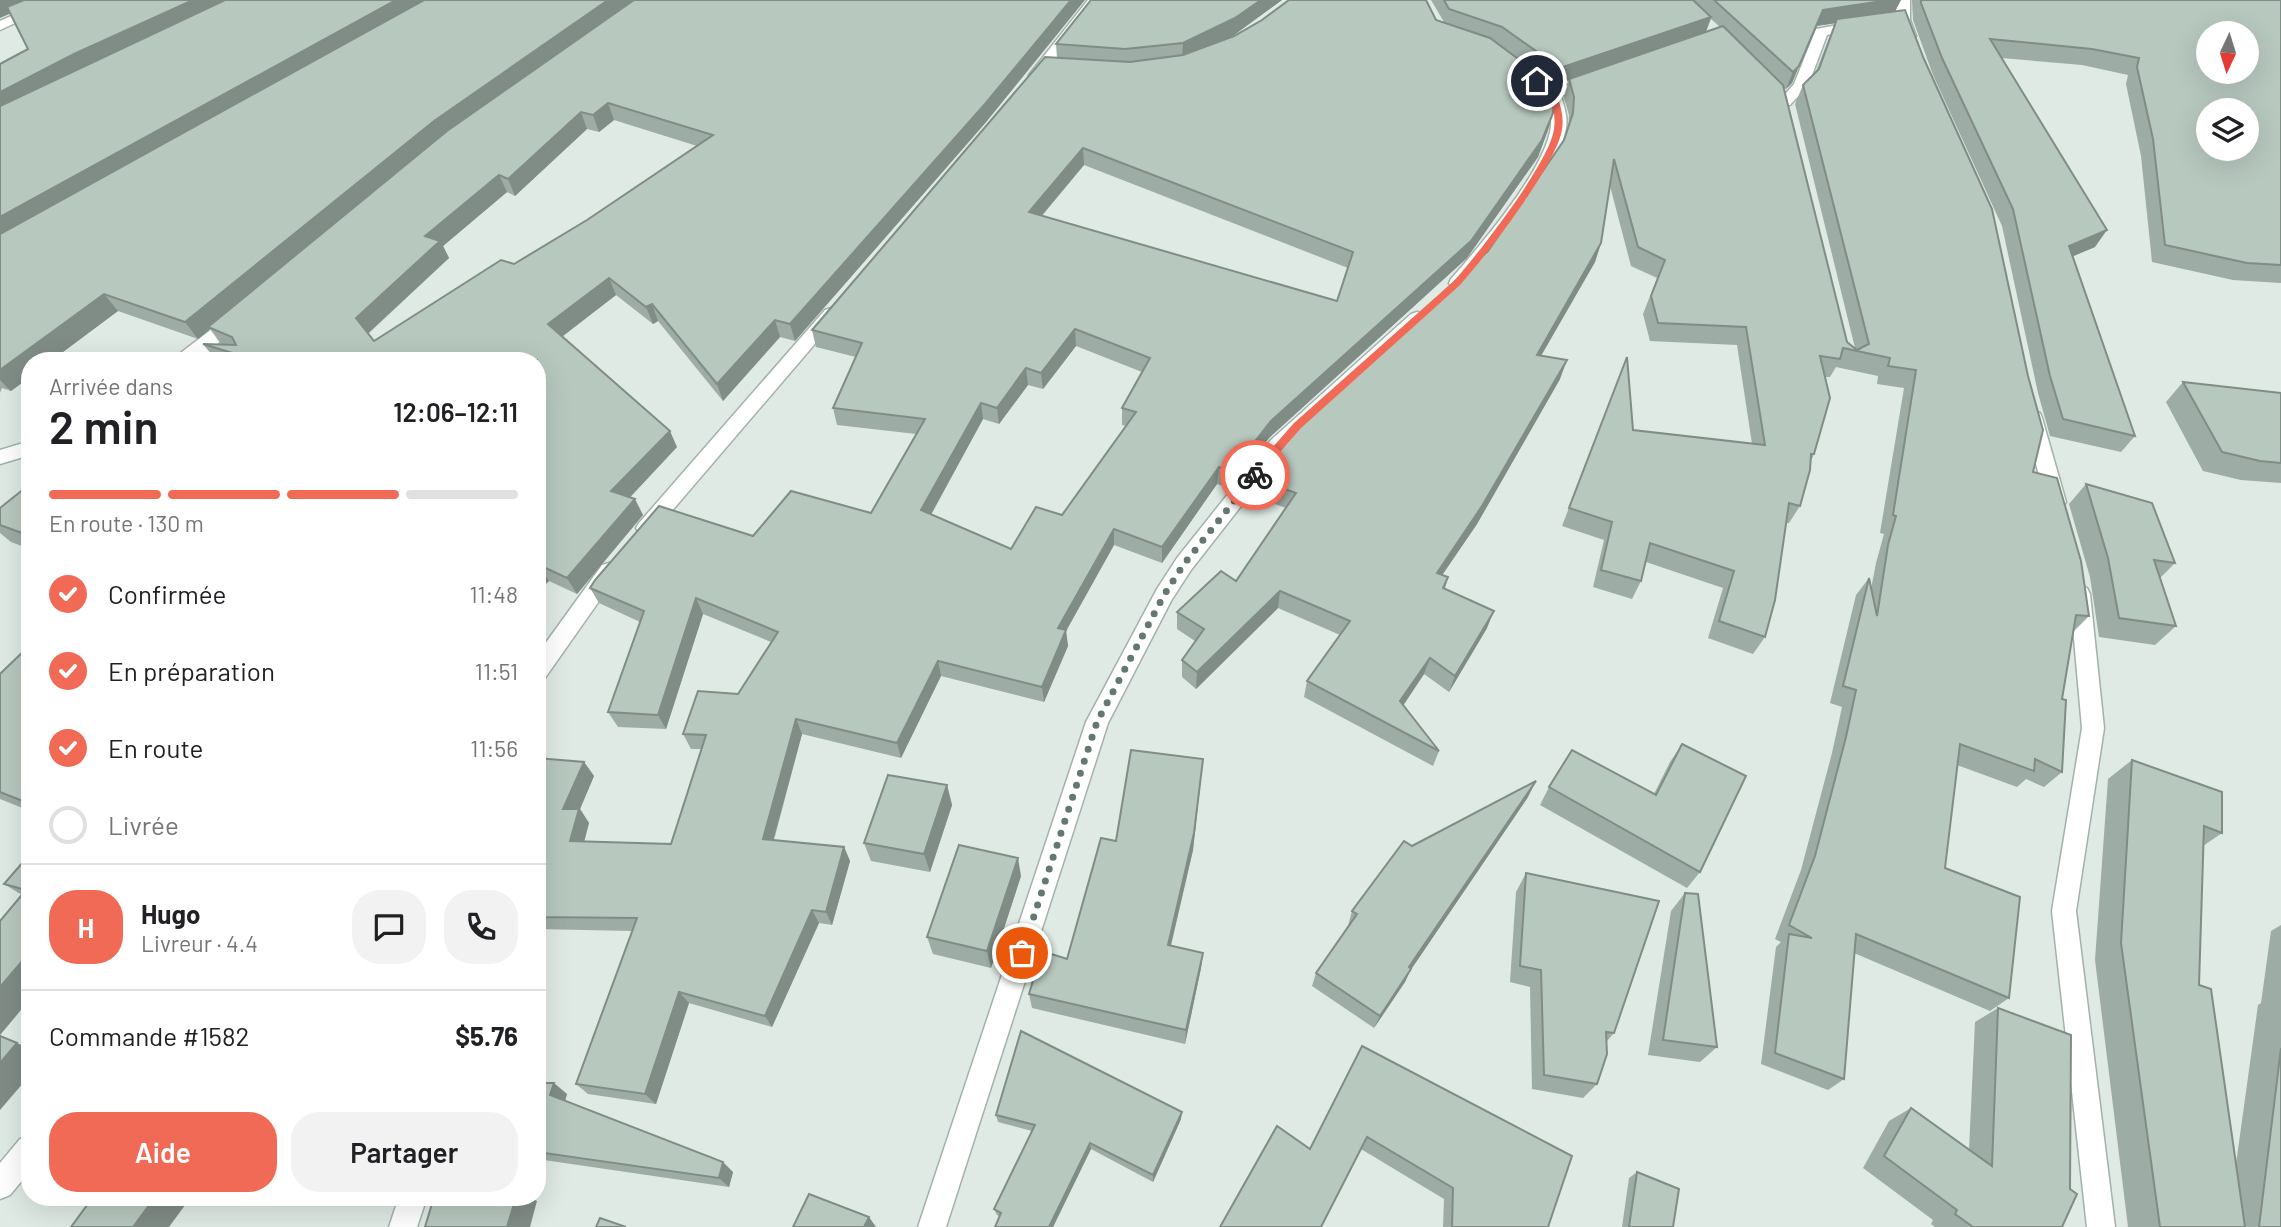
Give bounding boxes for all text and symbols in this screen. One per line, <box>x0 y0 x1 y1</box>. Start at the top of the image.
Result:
north arrow <box>2196 21 2259 84</box>
map controls <box>2196 21 2259 161</box>
pin <box>1507 51 1567 111</box>
icon: home <box>1518 62 1556 100</box>
button: layers <box>2196 98 2259 161</box>
text: Arrivée dans <box>49 372 173 400</box>
text: 12:06–12:11 <box>393 396 518 427</box>
text: 2 min <box>49 398 158 453</box>
courier <box>1220 440 1290 510</box>
icon: bike <box>1236 456 1274 494</box>
text: En route · 130 m <box>49 509 204 537</box>
icon: check <box>49 575 87 613</box>
text: Confirmée <box>108 578 226 609</box>
text: 11:48 <box>469 580 518 608</box>
icon: check <box>49 652 87 690</box>
text: En préparation <box>108 655 275 686</box>
text: 11:51 <box>475 657 518 685</box>
icon: check <box>49 729 87 767</box>
text: En route <box>108 732 203 763</box>
text: 11:56 <box>470 734 518 762</box>
text: Livrée <box>108 809 179 840</box>
button: chat <box>352 890 426 964</box>
button: phone <box>444 890 518 964</box>
text: Hugo <box>141 898 200 929</box>
text: H <box>78 912 94 943</box>
pin <box>992 923 1052 983</box>
text: Livreur · 4.4 <box>141 929 258 957</box>
icon: bag <box>1003 934 1041 972</box>
text: Commande #1582 <box>49 1020 249 1051</box>
text: $5.76 <box>455 1020 518 1051</box>
button: Aide <box>49 1112 277 1192</box>
button: Partager <box>291 1112 518 1192</box>

